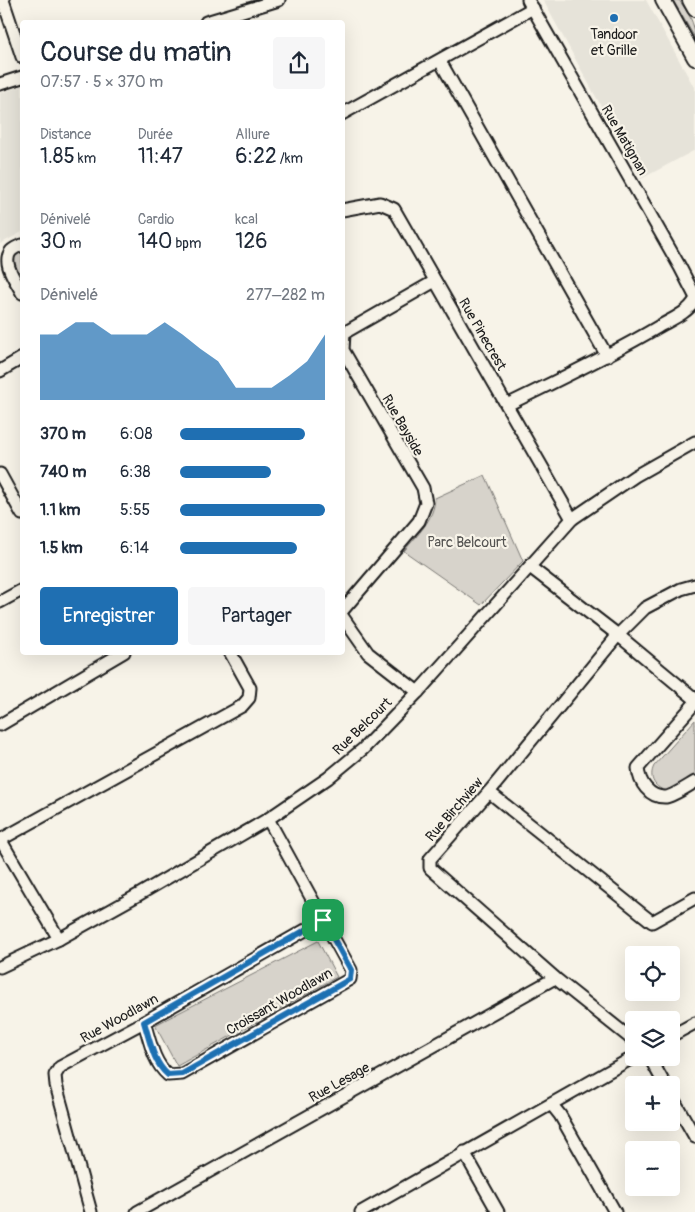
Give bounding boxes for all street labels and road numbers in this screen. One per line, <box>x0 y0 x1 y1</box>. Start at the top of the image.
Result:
street label: Rue Matignan <box>598 102 652 179</box>
street label: Rue Pinecrest <box>455 295 510 374</box>
street label: Rue Bayside <box>378 391 427 459</box>
street label: Rue Belcourt <box>329 694 396 759</box>
street label: Rue Birchview <box>422 773 487 845</box>
street label: Croissant Woodlawn <box>223 964 335 1039</box>
street label: Rue Woodlawn <box>77 990 161 1047</box>
street label: Rue Lesage <box>306 1059 373 1106</box>

